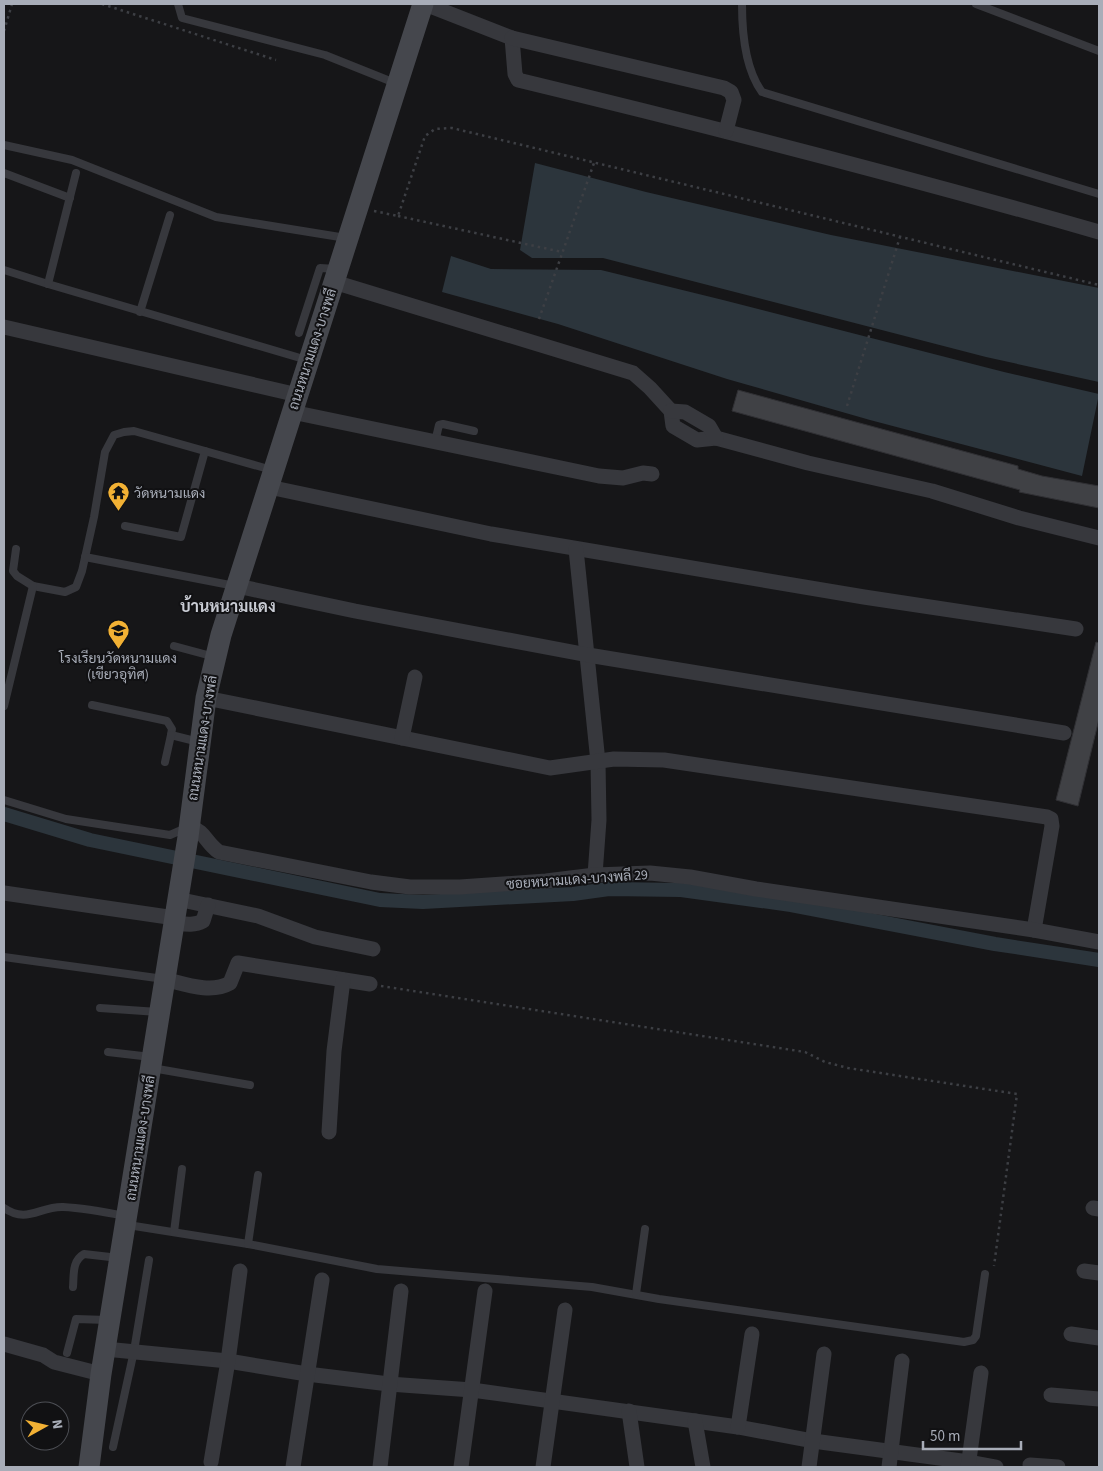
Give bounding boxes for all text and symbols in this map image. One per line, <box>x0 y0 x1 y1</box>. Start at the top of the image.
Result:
street label: ถนนหนามแดง-บางพลี <box>284 286 342 413</box>
temple icon: วัดหนามแดง <box>106 481 130 512</box>
place label: วัดหนามแดง <box>134 484 205 504</box>
district label: บ้านหนามแดง <box>180 595 276 618</box>
school or university icon: โรงเรียนวัดหนามแดง (เขียวอุทิศ) <box>106 618 130 649</box>
place label: โรงเรียนวัดหนามแดง (เขียวอุทิศ) <box>58 649 177 685</box>
street label: ถนนหนามแดง-บางพลี <box>183 674 223 802</box>
street label: ซอยหนามแดง-บางพลี 29 <box>505 865 649 895</box>
street label: ถนนหนามแดง-บางพลี <box>121 1074 161 1202</box>
north arrow <box>20 1401 70 1451</box>
text: N <box>46 1418 67 1430</box>
scale bar <box>923 1418 1020 1450</box>
text: 50 m <box>930 1426 960 1447</box>

